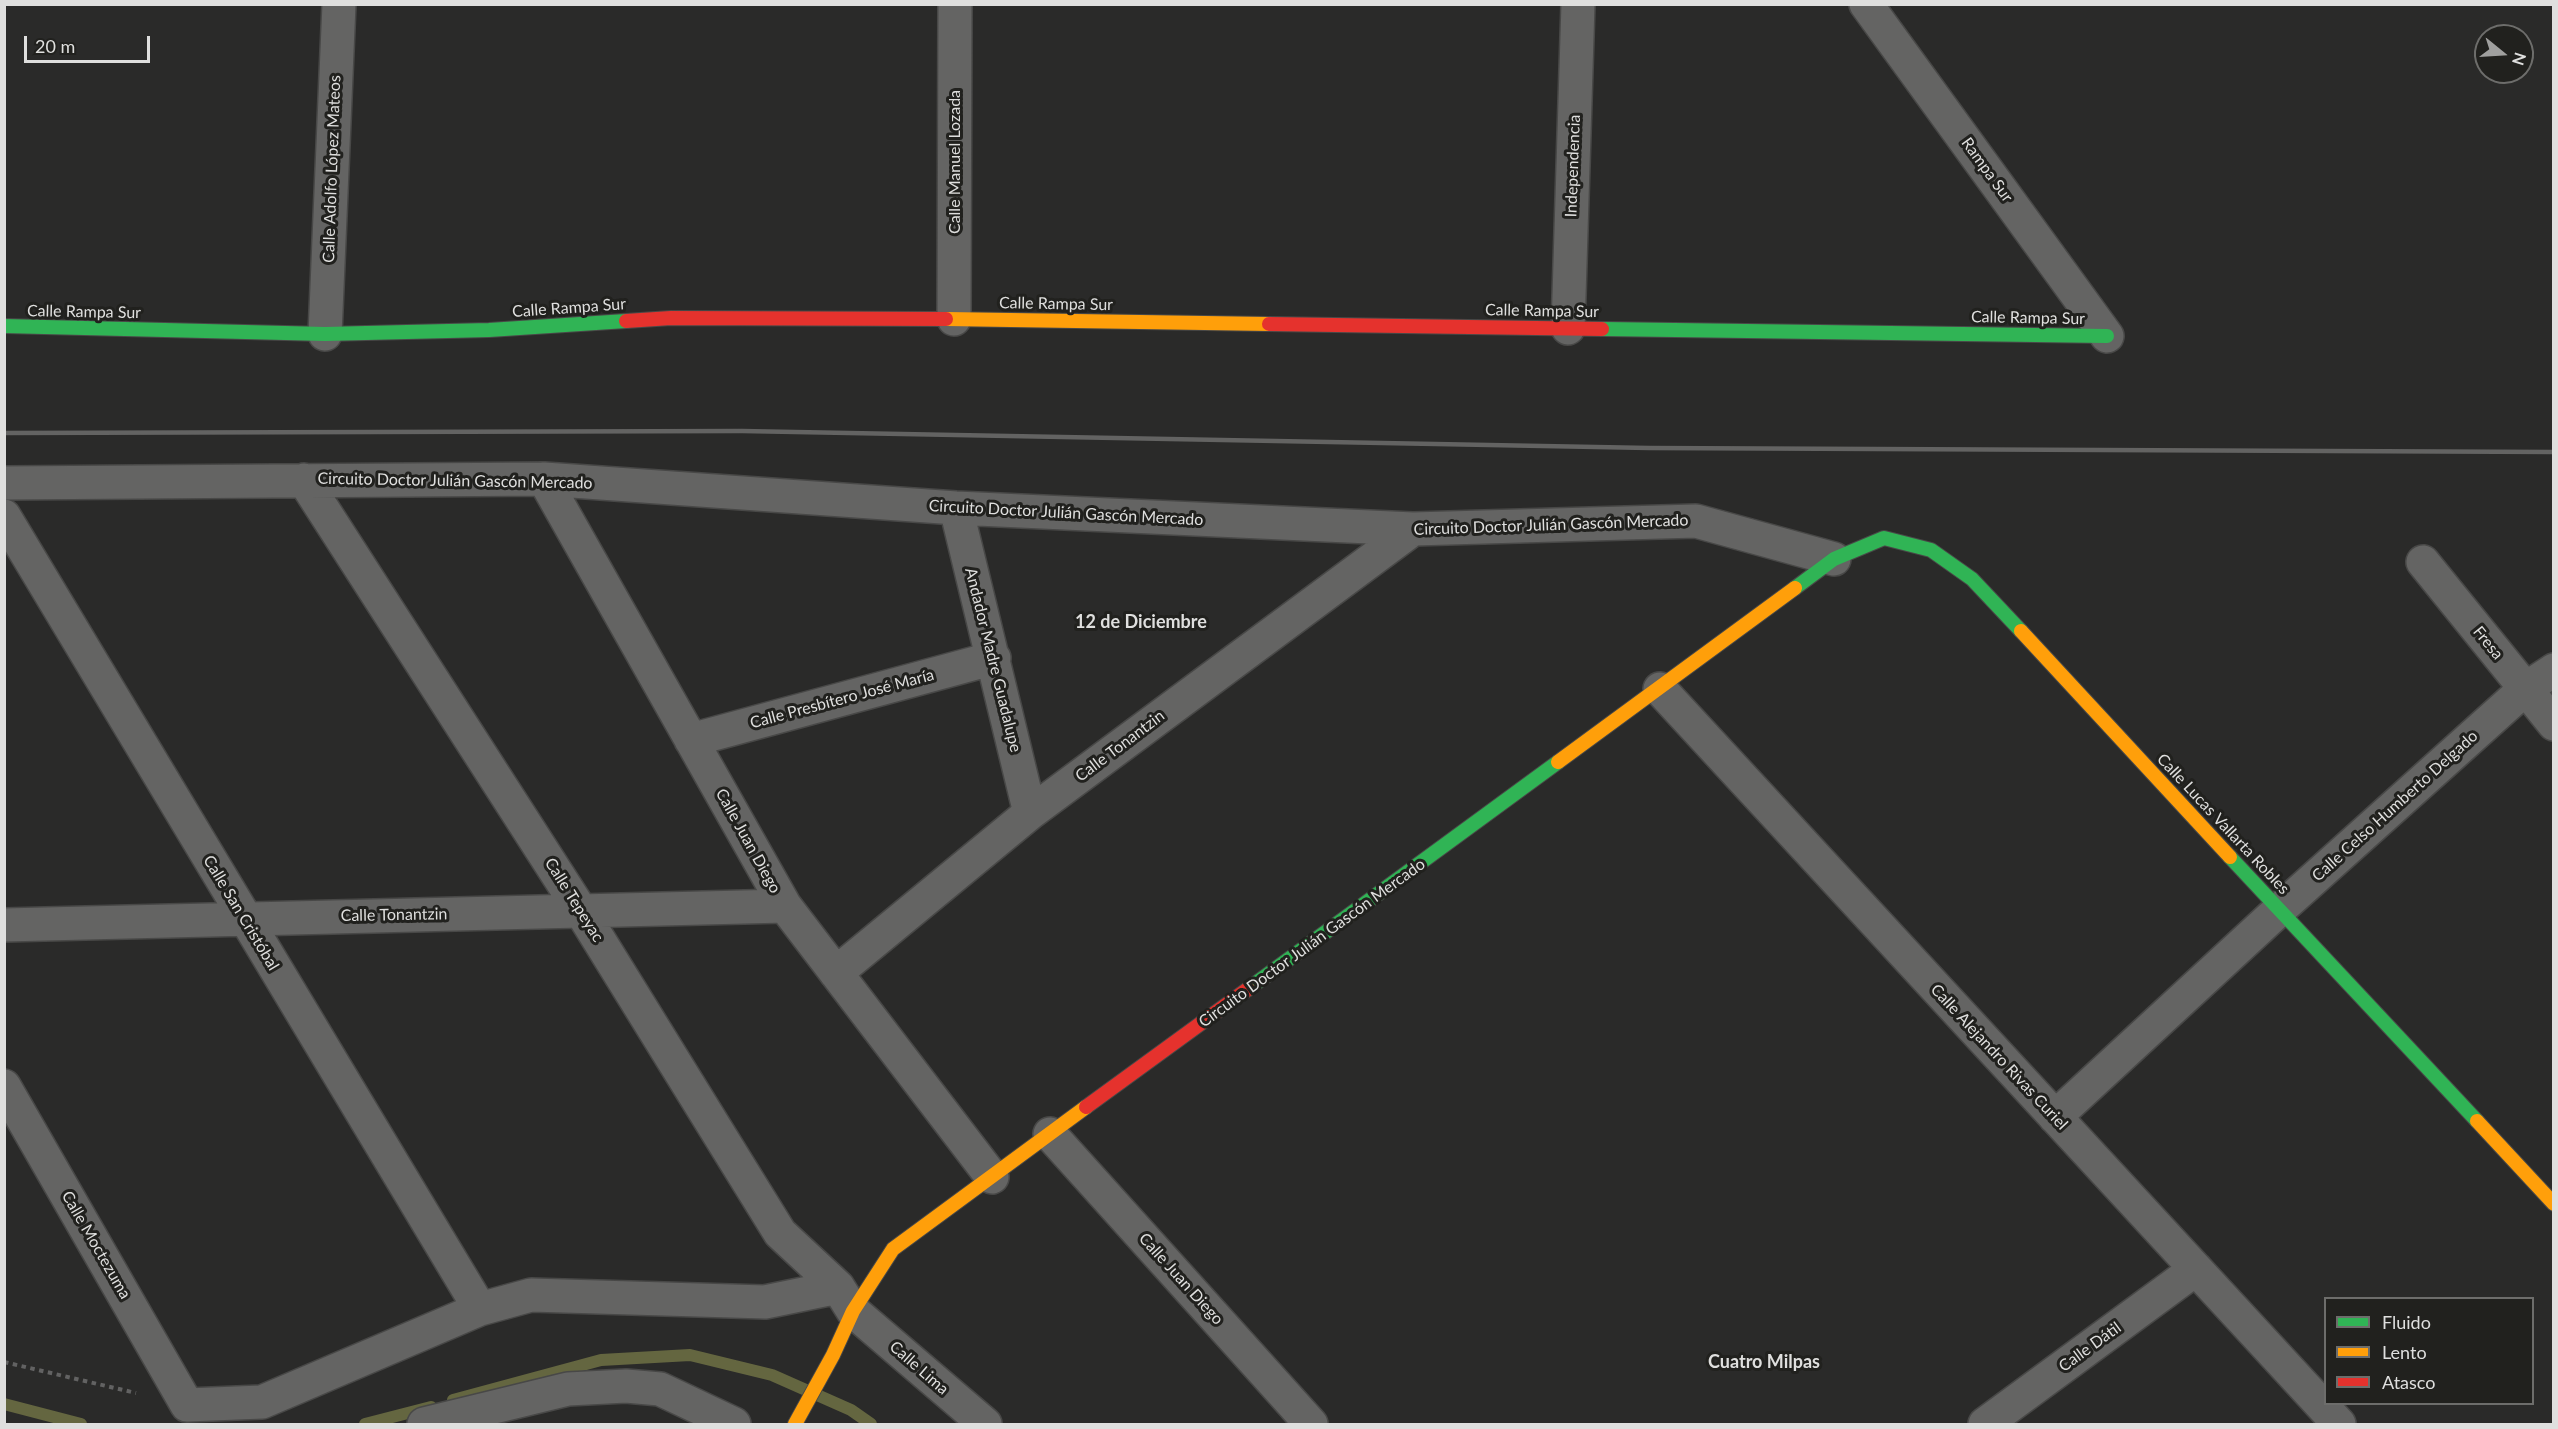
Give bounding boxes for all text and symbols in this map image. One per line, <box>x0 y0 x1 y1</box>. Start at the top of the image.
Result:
scale bar <box>27 24 153 62</box>
north arrow <box>2474 24 2534 84</box>
text: 20 m <box>35 35 75 57</box>
text: N <box>2509 50 2531 68</box>
street label: Calle Adolfo López Mateos <box>319 75 345 263</box>
street label: Calle Manuel Lozada <box>945 90 965 234</box>
street label: Independencia <box>1562 114 1584 218</box>
street label: Rampa Sur <box>1957 134 2017 206</box>
street label: Calle Rampa Sur <box>999 293 1113 315</box>
street label: Calle Rampa Sur <box>511 294 627 322</box>
street label: Calle Rampa Sur <box>1485 300 1599 322</box>
street label: Calle Rampa Sur <box>27 301 141 323</box>
street label: Calle Rampa Sur <box>1971 307 2085 329</box>
street label: Circuito Doctor Julián Gascón Mercado <box>317 469 593 493</box>
street label: Circuito Doctor Julián Gascón Mercado <box>928 496 1204 530</box>
street label: Circuito Doctor Julián Gascón Mercado <box>1413 511 1689 539</box>
street label: Andador Madre Guadalupe <box>961 566 1025 754</box>
district label: 12 de Diciembre <box>1075 611 1207 633</box>
street label: Fresa <box>2469 623 2507 663</box>
street label: Calle Presbítero José María <box>748 665 936 733</box>
street label: Calle Tonantzin <box>1072 706 1168 786</box>
street label: Calle Celso Humberto Delgado <box>2308 726 2482 886</box>
street label: Calle Lucas Vallarta Robles <box>2153 750 2293 898</box>
street label: Calle Juan Diego <box>711 785 785 897</box>
street label: Calle San Cristóbal <box>199 852 283 974</box>
street label: Calle Tepeyac <box>541 854 607 946</box>
street label: Circuito Doctor Julián Gascón Mercado <box>1195 854 1429 1032</box>
street label: Calle Tonantzin <box>340 904 448 926</box>
street label: Calle Alejandro Rivas Curiel <box>1926 980 2072 1134</box>
street label: Calle Moctezuma <box>57 1188 135 1302</box>
street label: Calle Juan Diego <box>1135 1229 1227 1329</box>
legend <box>2324 1297 2534 1405</box>
text: Fluido <box>2382 1311 2431 1333</box>
street label: Calle Dátil <box>2055 1318 2125 1376</box>
street label: Calle Lima <box>886 1337 952 1399</box>
text: Lento <box>2382 1341 2427 1363</box>
district label: Cuatro Milpas <box>1708 1351 1820 1373</box>
text: Atasco <box>2382 1371 2435 1393</box>

